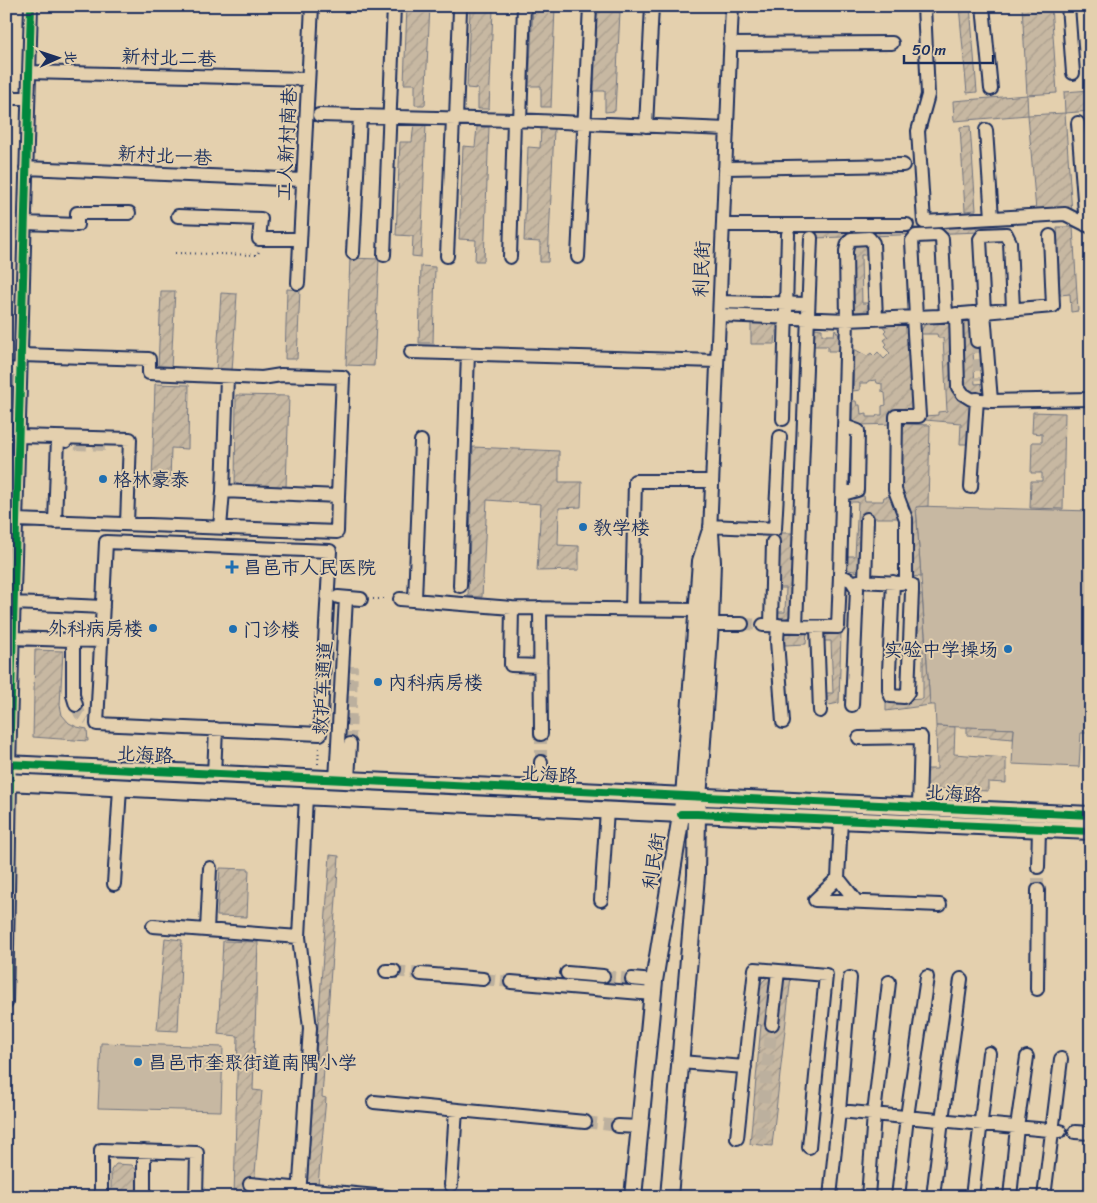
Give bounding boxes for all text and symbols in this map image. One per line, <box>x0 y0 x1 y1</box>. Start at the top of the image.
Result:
north arrow <box>32 32 82 82</box>
scale bar <box>904 32 993 64</box>
text: 50 m <box>912 37 947 63</box>
street label: 新村北二巷 <box>121 39 217 76</box>
text: 北 <box>58 50 83 65</box>
street label: 工人新村南巷 <box>267 86 306 202</box>
street label: 新村北一巷 <box>117 137 213 174</box>
street label: 利民街 <box>684 240 719 298</box>
place label: 格林豪泰 <box>113 463 189 496</box>
marker: 格林豪泰 <box>97 473 109 485</box>
place label: 教学楼 <box>593 511 650 544</box>
marker: 教学楼 <box>577 521 589 533</box>
place label: 昌邑市人民医院 <box>243 551 376 584</box>
marker: 昌邑市人民医院 <box>225 560 239 574</box>
place label: 外科病房楼 <box>48 612 143 645</box>
place label: 门诊楼 <box>243 613 300 646</box>
marker: 外科病房楼 <box>147 622 159 634</box>
marker: 门诊楼 <box>227 623 239 635</box>
place label: 实验中学操场 <box>884 633 998 666</box>
street label: 救护车通道 <box>304 640 341 736</box>
marker: 实验中学操场 <box>1002 643 1014 655</box>
place label: 内科病房楼 <box>388 666 483 699</box>
marker: 内科病房楼 <box>372 676 384 688</box>
street label: 北海路 <box>116 737 174 772</box>
street label: 北海路 <box>520 757 578 792</box>
street label: 北海路 <box>925 776 983 811</box>
street label: 利民街 <box>633 830 674 892</box>
place label: 昌邑市奎聚街道南隅小学 <box>148 1046 357 1079</box>
marker: 昌邑市奎聚街道南隅小学 <box>132 1056 144 1068</box>

